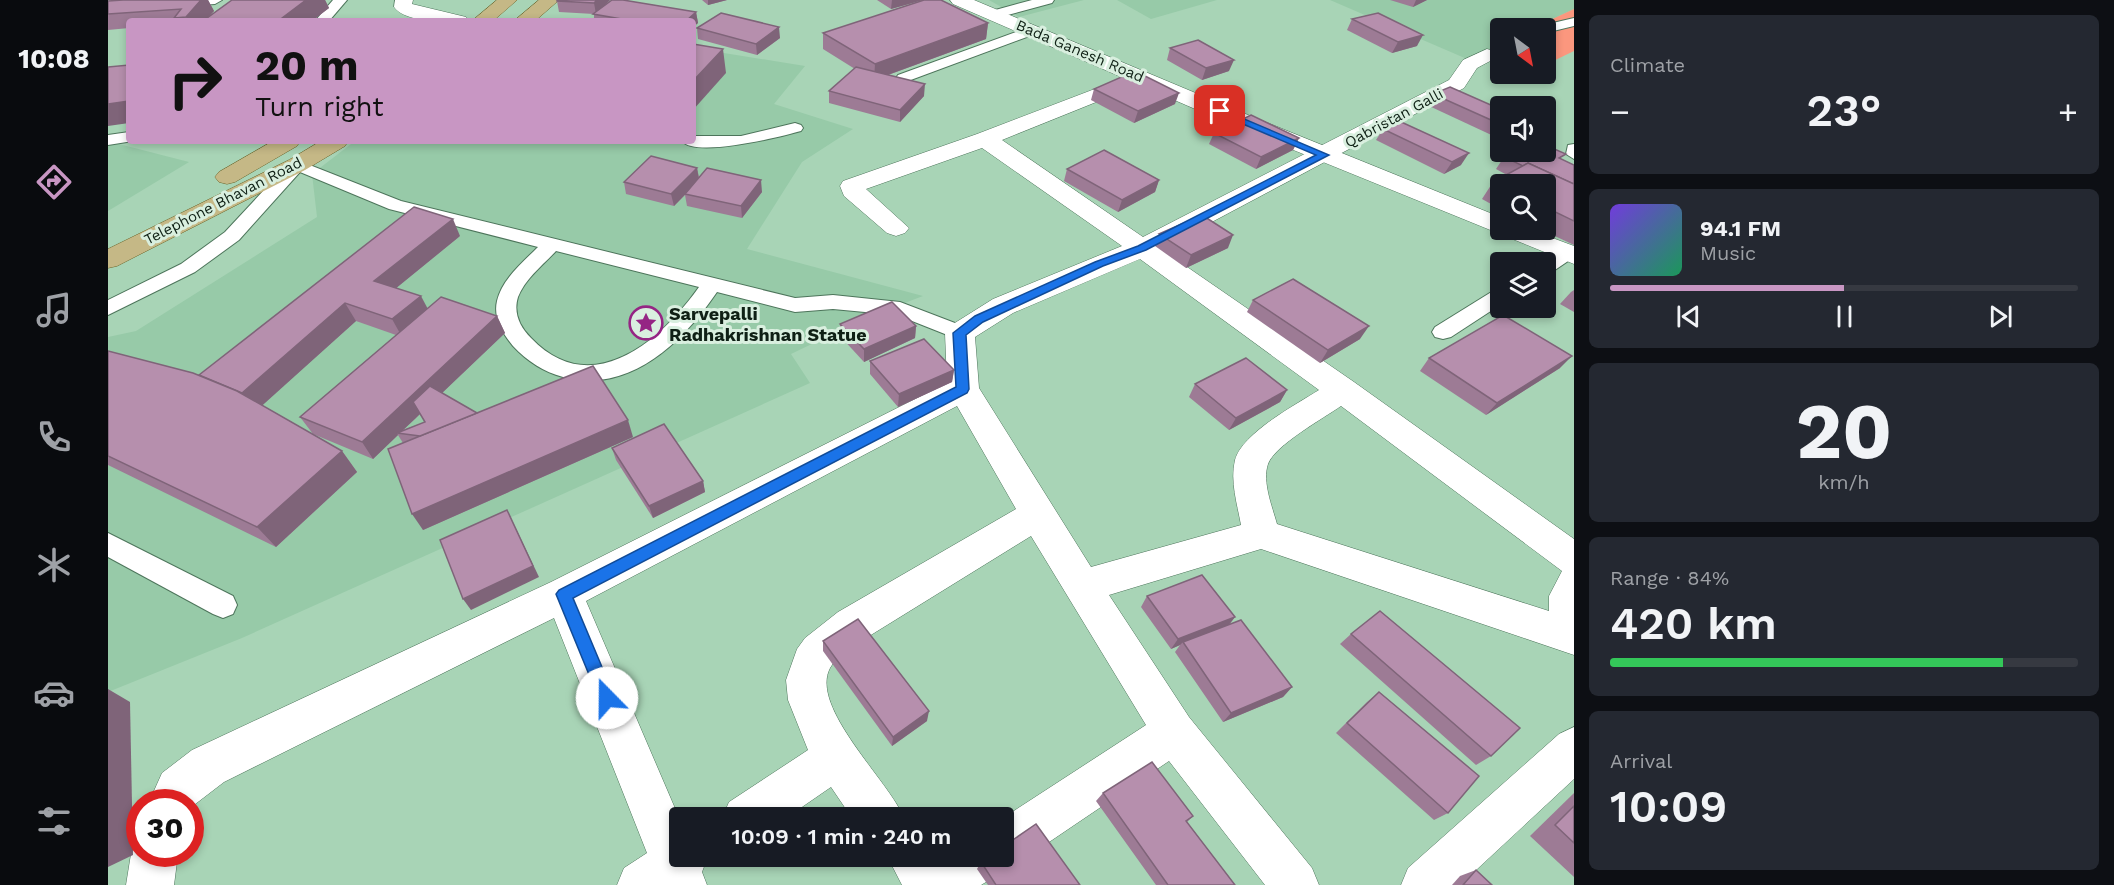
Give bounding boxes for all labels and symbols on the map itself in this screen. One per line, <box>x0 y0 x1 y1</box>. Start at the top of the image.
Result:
street label: Bada Ganesh Road <box>1013 16 1147 86</box>
north arrow <box>1490 18 1556 84</box>
pin <box>1194 85 1245 136</box>
street label: Qabristan Galli <box>1342 85 1446 151</box>
street label: Telephone Bhavan Road <box>141 153 305 249</box>
place label: Sarvepalli Radhakrishnan Statue <box>669 303 867 345</box>
place icon: Sarvepalli Radhakrishnan Statue <box>628 305 664 341</box>
position arrow <box>575 666 639 730</box>
speed limit sign: 30 <box>126 789 204 867</box>

